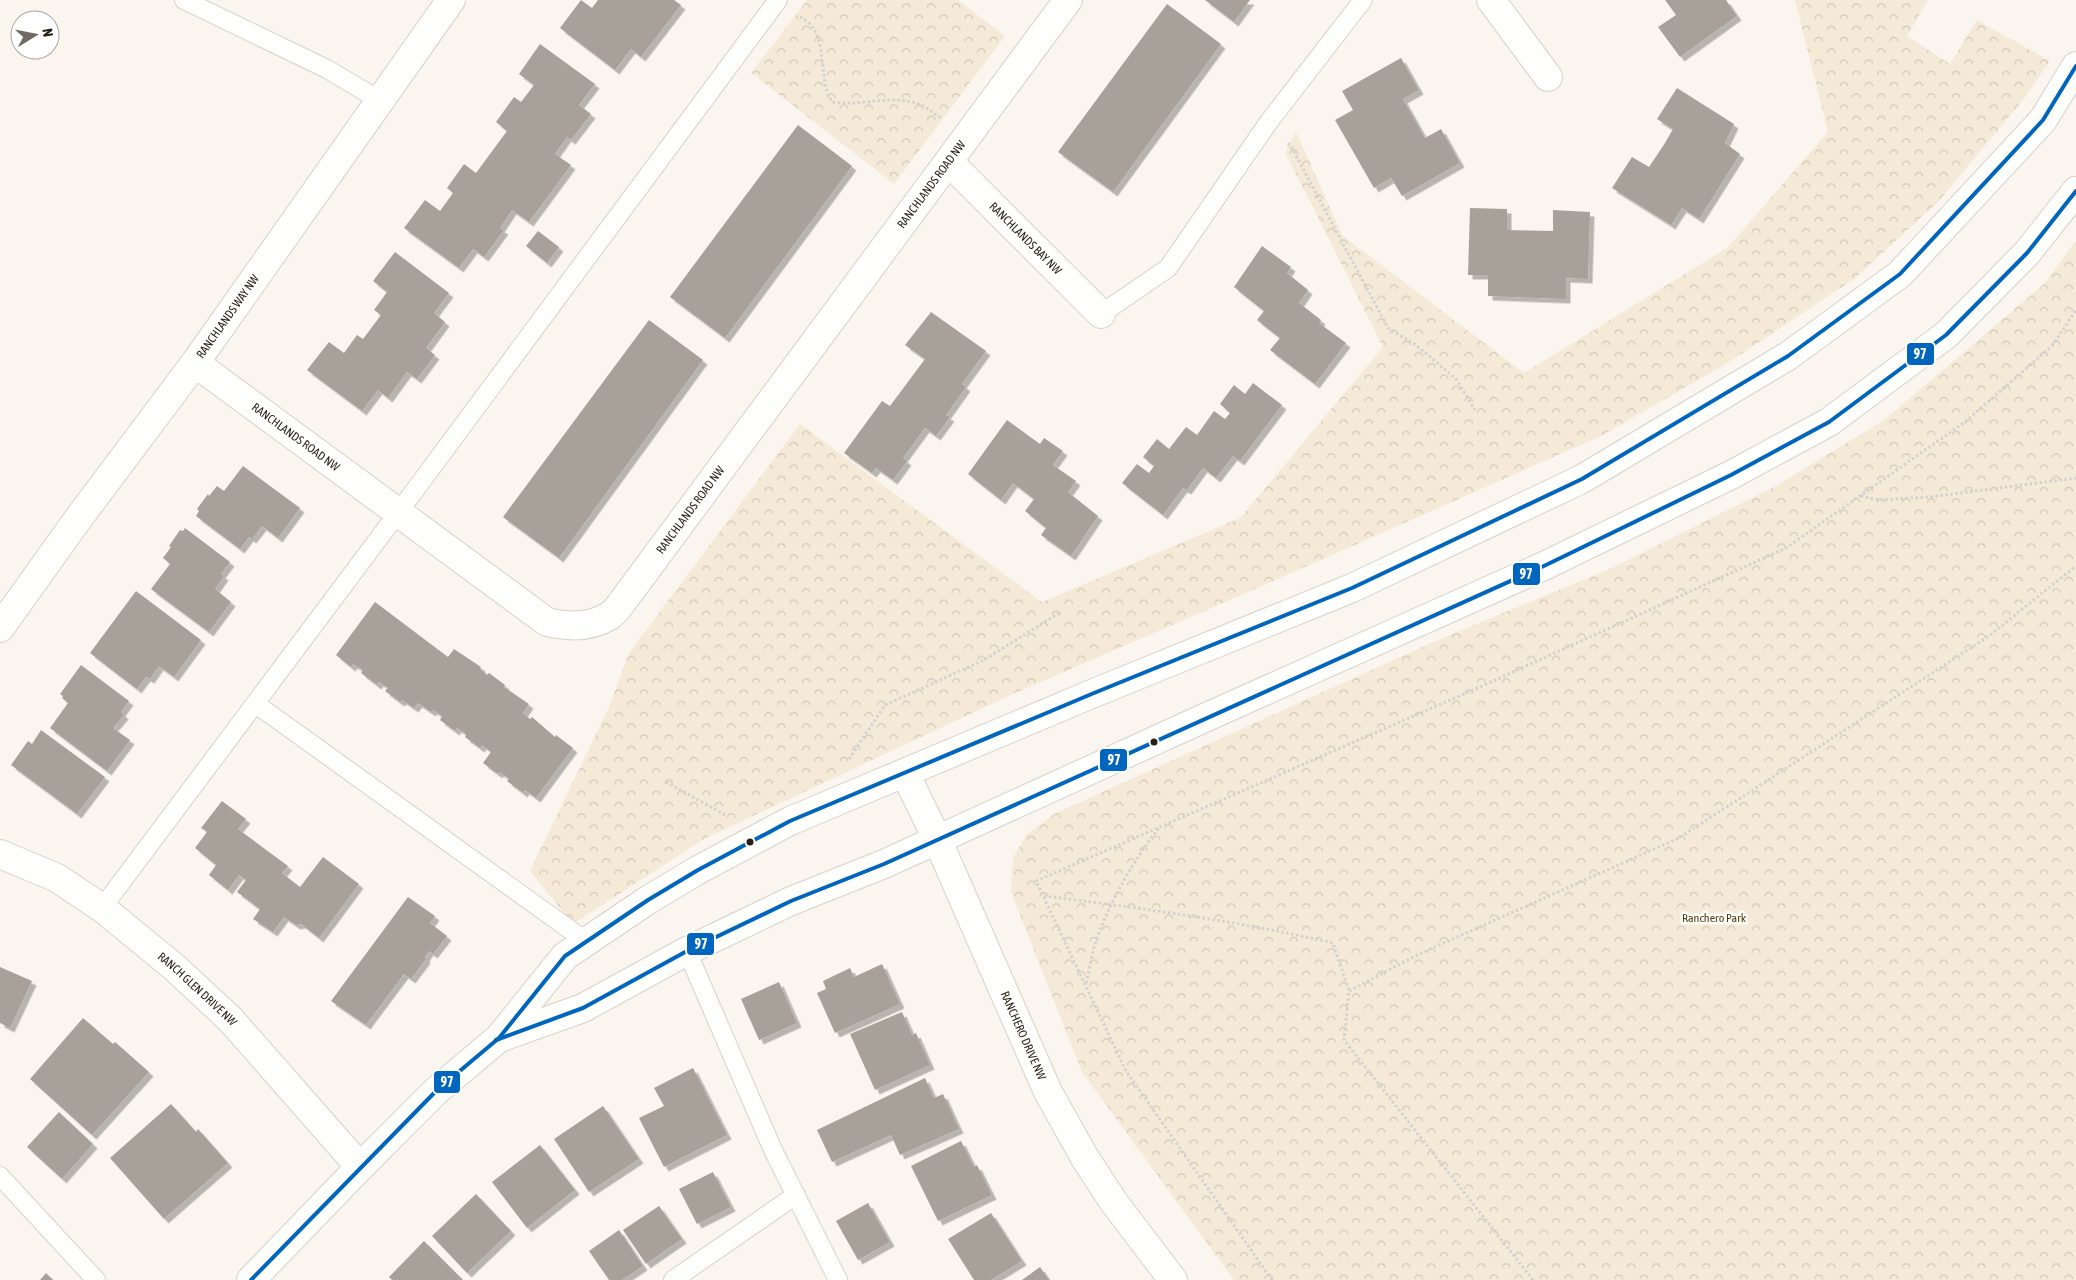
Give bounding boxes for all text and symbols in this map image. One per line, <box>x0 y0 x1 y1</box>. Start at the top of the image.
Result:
north arrow <box>10 10 60 60</box>
text: N <box>39 27 56 38</box>
street label: RANCHLANDS ROAD NW <box>894 138 969 231</box>
street label: RANCHLANDS BAY NW <box>986 199 1065 278</box>
street label: RANCHLANDS WAY NW <box>194 272 262 361</box>
line badge: 97 <box>1906 342 1935 366</box>
text: 97 <box>1913 346 1927 362</box>
street label: RANCHLANDS ROAD NW <box>249 400 343 474</box>
street label: RANCHLANDS ROAD NW <box>653 463 728 556</box>
line badge: 97 <box>1512 562 1541 586</box>
text: 97 <box>1519 566 1533 582</box>
unlabelled marker <box>1149 737 1159 747</box>
line badge: 97 <box>1099 748 1128 772</box>
text: 97 <box>1107 752 1121 768</box>
unlabelled marker <box>745 837 755 847</box>
park label: Ranchero Park <box>1682 911 1747 925</box>
line badge: 97 <box>686 932 715 956</box>
text: 97 <box>694 936 708 952</box>
street label: RANCH GLEN DRIVE NW <box>155 949 240 1029</box>
street label: RANCHERO DRIVE NW <box>998 989 1049 1082</box>
line badge: 97 <box>433 1070 461 1094</box>
text: 97 <box>440 1074 454 1090</box>

